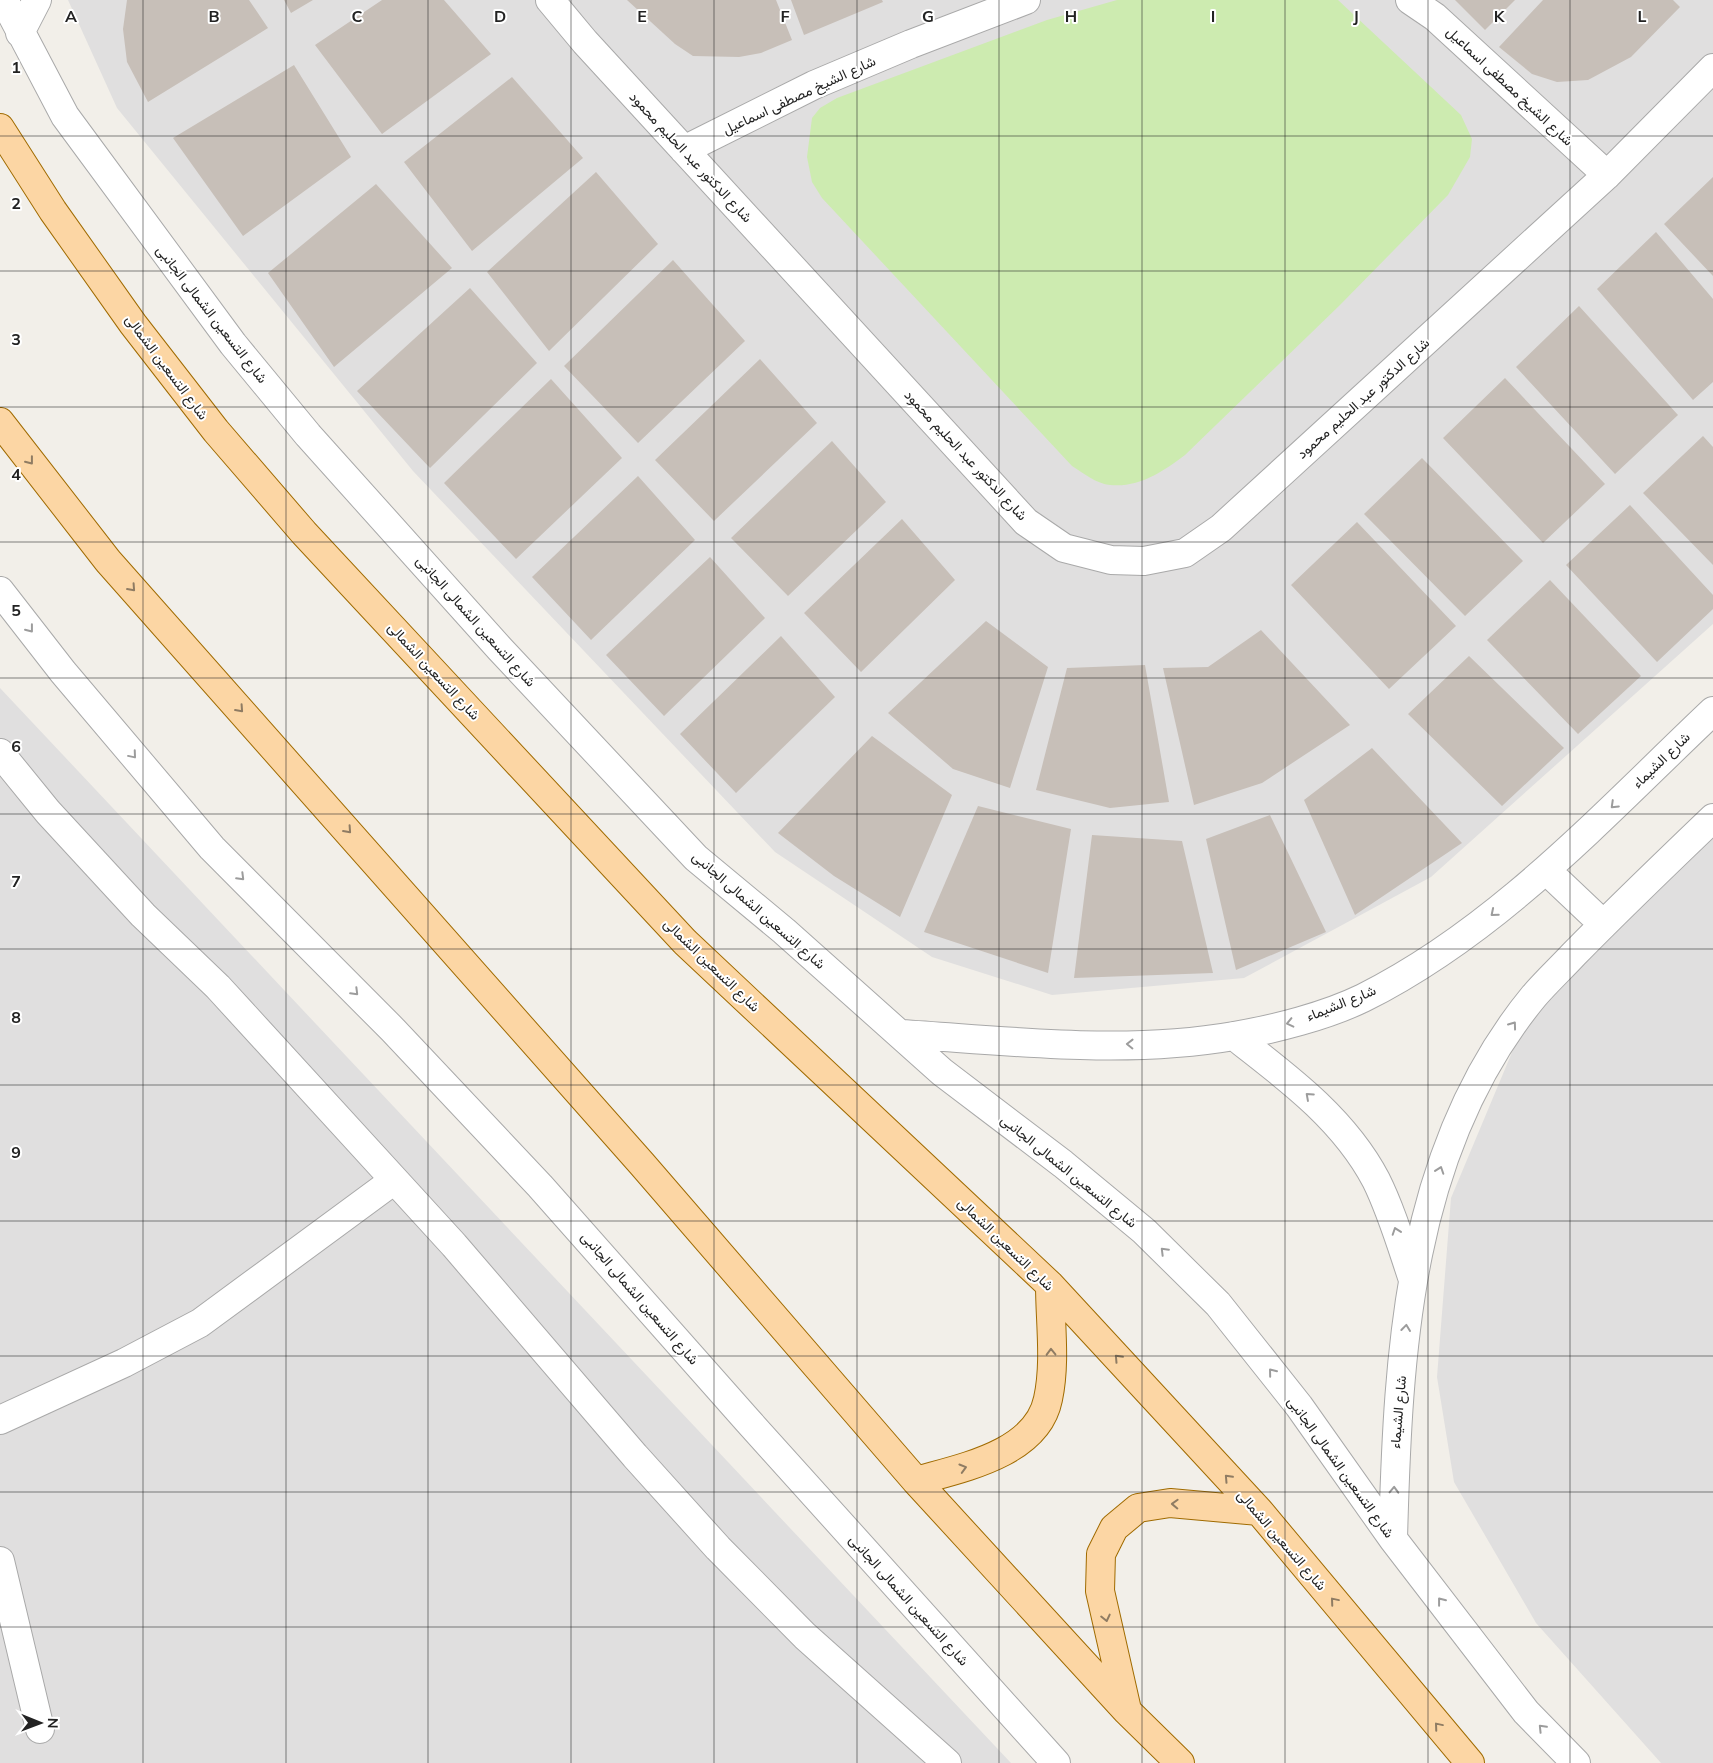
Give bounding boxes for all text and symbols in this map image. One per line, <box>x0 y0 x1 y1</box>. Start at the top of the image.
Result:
text: A <box>65 6 77 26</box>
text: B <box>208 6 220 26</box>
text: C <box>352 6 363 26</box>
text: D <box>494 6 506 26</box>
text: E <box>637 6 647 26</box>
text: F <box>780 6 790 26</box>
text: G <box>922 6 934 26</box>
text: H <box>1065 6 1077 26</box>
text: I <box>1211 6 1215 26</box>
text: J <box>1353 6 1359 26</box>
text: K <box>1494 6 1506 26</box>
text: L <box>1638 6 1647 26</box>
street label: شارع الشيخ مصطفى اسماعيل <box>1441 23 1577 151</box>
street label: شارع الشيخ مصطفى اسماعيل <box>720 52 879 140</box>
text: 1 <box>11 57 21 77</box>
street label: شارع الدكتور عبد الحليم محمود <box>624 88 756 228</box>
text: 2 <box>11 193 21 213</box>
street label: شارع التسعين الشمالى الجانبى <box>153 242 271 386</box>
street label: شارع التسعين الشمالى <box>122 311 212 423</box>
text: 3 <box>11 329 21 349</box>
street label: شارع الدكتور عبد الحليم محمود <box>1293 334 1434 464</box>
street label: شارع الدكتور عبد الحليم محمود <box>899 386 1031 526</box>
one-way arrow <box>24 455 33 465</box>
text: 4 <box>11 464 21 484</box>
street label: شارع التسعين الشمالى الجانبى <box>413 552 539 690</box>
one-way arrow <box>126 582 135 591</box>
text: 5 <box>11 600 21 620</box>
street label: شارع التسعين الشمالى <box>384 619 484 723</box>
one-way arrow <box>24 624 33 633</box>
one-way arrow <box>234 703 243 712</box>
street label: شارع الشيماء <box>1628 728 1695 793</box>
text: 6 <box>11 736 21 756</box>
one-way arrow <box>128 749 136 758</box>
one-way arrow <box>1611 799 1620 808</box>
one-way arrow <box>342 824 351 833</box>
street label: شارع التسعين الشمالى الجانبى <box>689 848 829 972</box>
text: 7 <box>11 871 21 891</box>
one-way arrow <box>235 871 244 880</box>
one-way arrow <box>1490 908 1499 917</box>
street label: شارع التسعين الشمالى <box>660 915 764 1015</box>
street label: شارع الشيماء <box>1304 981 1379 1027</box>
one-way arrow <box>349 986 358 995</box>
text: 8 <box>11 1007 21 1027</box>
one-way arrow <box>1286 1017 1295 1028</box>
one-way arrow <box>1507 1022 1516 1031</box>
one-way arrow <box>1126 1039 1134 1049</box>
one-way arrow <box>1305 1093 1314 1102</box>
street label: شارع التسعين الشمالى الجانبى <box>996 1110 1141 1233</box>
text: 9 <box>11 1142 21 1162</box>
one-way arrow <box>1434 1166 1444 1174</box>
street label: شارع التسعين الشمالى <box>953 1193 1058 1296</box>
one-way arrow <box>1392 1227 1402 1235</box>
street label: شارع التسعين الشمالى الجانبى <box>576 1228 703 1370</box>
one-way arrow <box>1161 1248 1170 1257</box>
one-way arrow <box>1400 1324 1411 1332</box>
one-way arrow <box>1046 1348 1056 1356</box>
one-way arrow <box>1115 1355 1124 1364</box>
one-way arrow <box>1269 1369 1277 1378</box>
street label: شارع الشيماء <box>1386 1375 1412 1449</box>
street label: شارع التسعين الشمالى الجانبى <box>1282 1393 1398 1542</box>
one-way arrow <box>958 1463 967 1473</box>
one-way arrow <box>1225 1474 1234 1483</box>
street label: شارع التسعين الشمالى <box>1232 1486 1331 1595</box>
one-way arrow <box>1389 1486 1399 1494</box>
one-way arrow <box>1171 1499 1179 1509</box>
street label: شارع التسعين الشمالى الجانبى <box>844 1531 973 1671</box>
one-way arrow <box>1438 1597 1447 1607</box>
one-way arrow <box>1331 1598 1340 1607</box>
one-way arrow <box>1100 1614 1111 1623</box>
north arrow <box>15 1698 65 1748</box>
text: N <box>44 1718 62 1729</box>
one-way arrow <box>1435 1722 1444 1731</box>
one-way arrow <box>1539 1725 1548 1734</box>

